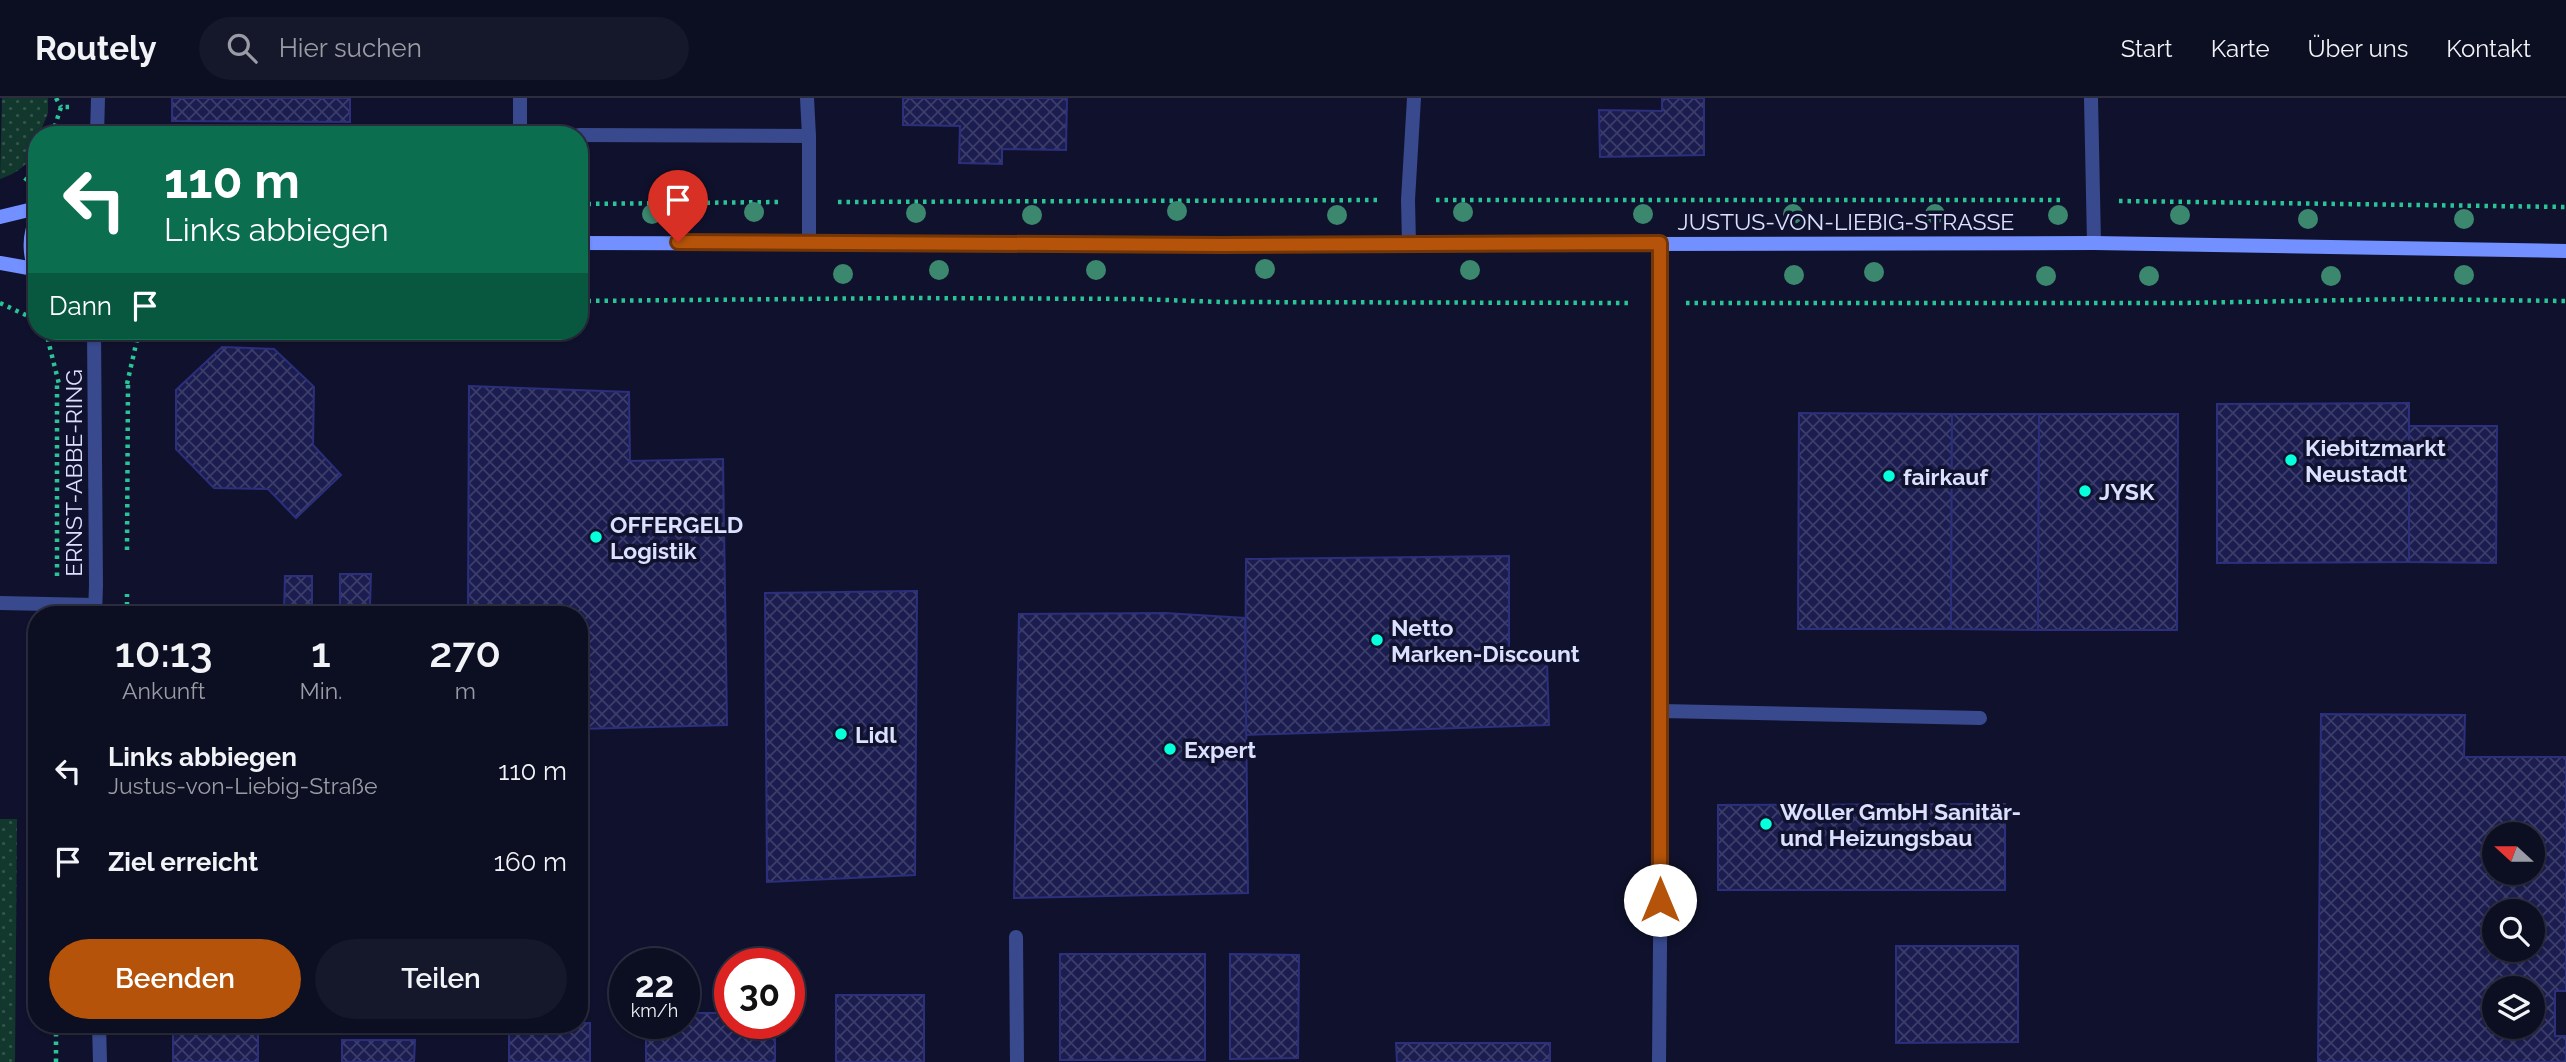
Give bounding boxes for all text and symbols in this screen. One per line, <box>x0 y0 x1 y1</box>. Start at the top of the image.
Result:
search box <box>199 17 689 80</box>
text: Routely <box>35 29 157 68</box>
icon: search <box>223 29 261 67</box>
text: Hier suchen <box>279 33 422 63</box>
text: Start <box>2121 34 2173 63</box>
text: Karte <box>2211 34 2270 63</box>
text: Über uns <box>2308 34 2408 63</box>
text: Kontakt <box>2446 34 2531 63</box>
text: 110 m <box>164 152 300 209</box>
icon: left <box>49 154 140 245</box>
pin <box>648 170 708 242</box>
icon: arrive <box>659 181 697 219</box>
street label: JUSTUS-VON-LIEBIG-STRASSE <box>1678 208 2014 235</box>
text: Links abbiegen <box>164 211 389 248</box>
icon: arrive <box>126 287 164 325</box>
text: Dann <box>49 291 112 321</box>
street label: ERNST-ABBE-RING <box>60 369 87 577</box>
place label: Kiebitzmarkt Neustadt <box>2305 434 2446 487</box>
marker: Kiebitzmarkt Neustadt <box>2283 452 2299 468</box>
place label: fairkauf <box>1903 463 1990 490</box>
marker: fairkauf <box>1881 468 1897 484</box>
place label: JYSK <box>2099 478 2155 505</box>
marker: JYSK <box>2077 483 2093 499</box>
place label: OFFERGELD Logistik <box>610 511 743 564</box>
marker: OFFERGELD Logistik <box>588 529 604 545</box>
place label: Netto Marken-Discount <box>1391 614 1580 667</box>
text: 10:13 <box>115 628 213 677</box>
text: 1 <box>311 628 331 677</box>
text: 270 <box>429 628 501 677</box>
marker: Netto Marken-Discount <box>1369 632 1385 648</box>
text: Ankunft <box>122 677 205 704</box>
text: Min. <box>299 677 342 704</box>
text: m <box>455 677 476 704</box>
place label: Lidl <box>855 721 897 748</box>
marker: Lidl <box>833 726 849 742</box>
place label: Expert <box>1184 736 1256 763</box>
marker: Expert <box>1162 741 1178 757</box>
text: Links abbiegen <box>108 742 297 772</box>
icon: left <box>49 752 87 790</box>
text: 110 m <box>498 756 567 786</box>
text: Justus-von-Liebig-Straße <box>108 772 378 799</box>
place label: Woller GmbH Sanitär- und Heizungsbau <box>1780 798 2021 851</box>
marker: Woller GmbH Sanitär- und Heizungsbau <box>1758 816 1774 832</box>
north arrow <box>2482 822 2544 886</box>
map controls <box>2482 822 2545 1039</box>
icon: arrive <box>49 843 87 881</box>
text: Ziel erreicht <box>108 847 258 877</box>
text: 160 m <box>494 847 567 877</box>
position arrow <box>1623 863 1697 937</box>
button: search <box>2482 899 2545 962</box>
button: Beenden <box>49 939 301 1019</box>
button: Teilen <box>315 939 567 1019</box>
speed limit sign: 30 <box>714 948 805 1039</box>
text: 22 <box>635 964 674 1005</box>
button: layers <box>2482 976 2545 1039</box>
text: km/h <box>631 1000 678 1021</box>

